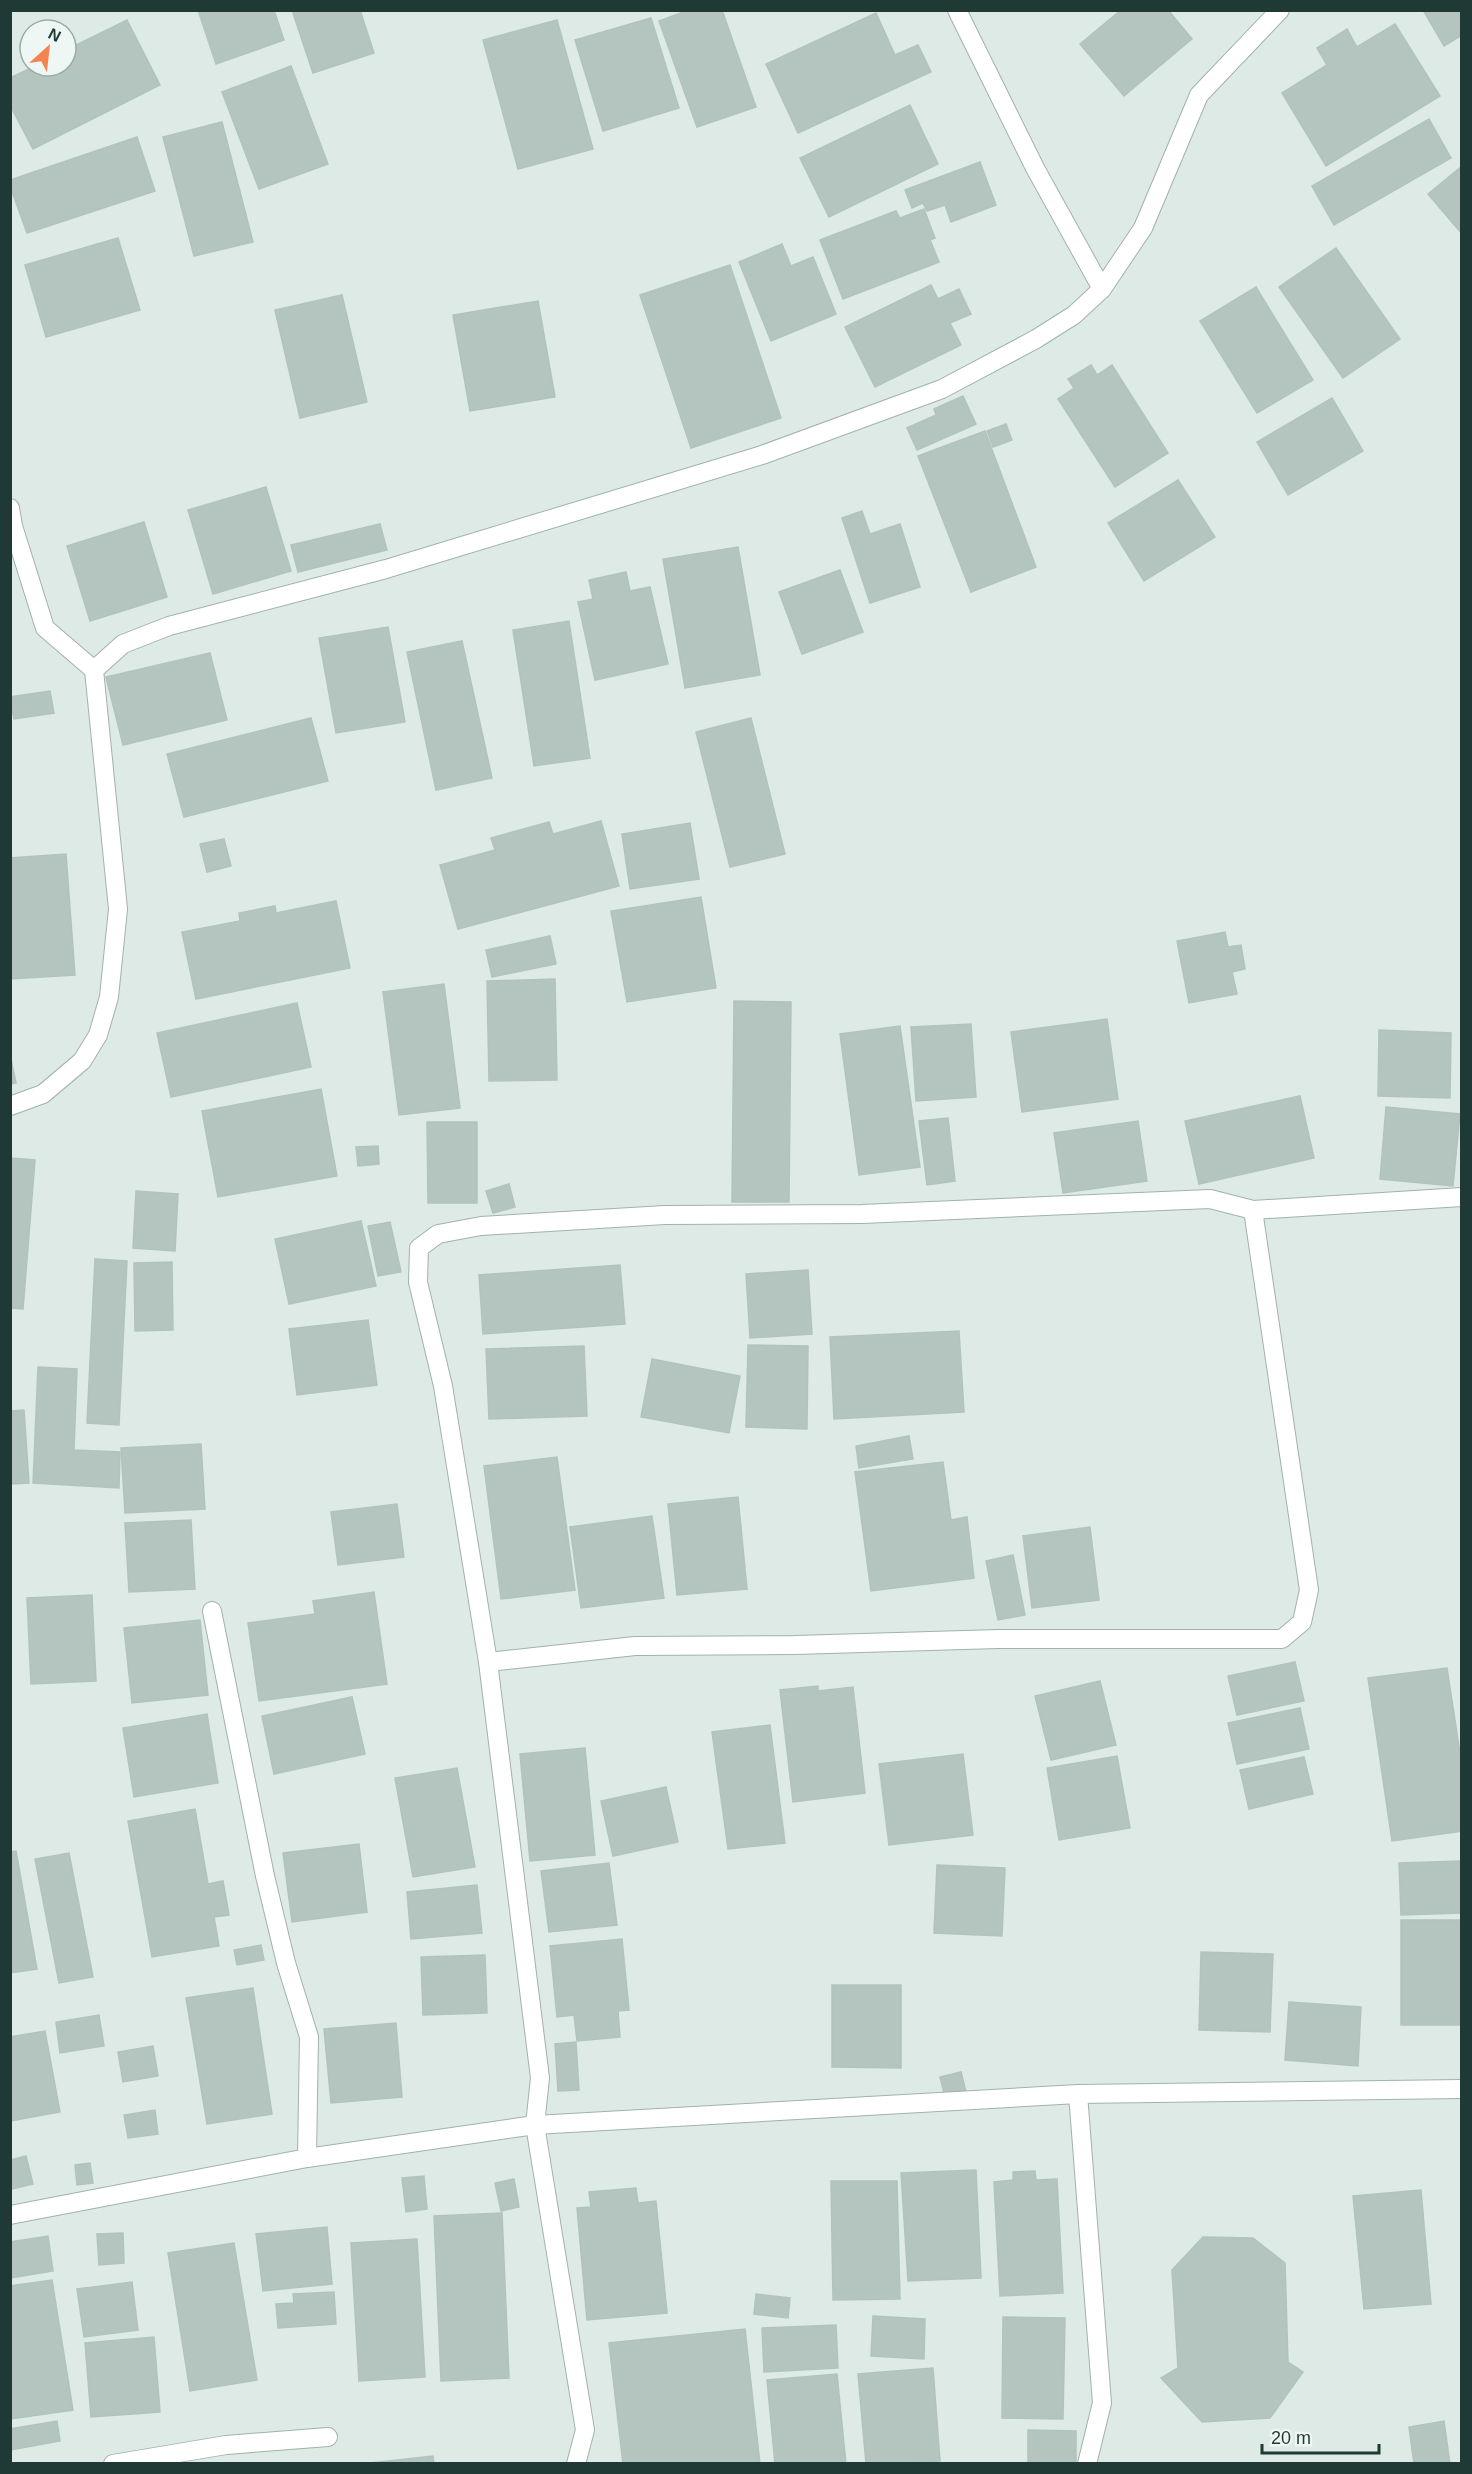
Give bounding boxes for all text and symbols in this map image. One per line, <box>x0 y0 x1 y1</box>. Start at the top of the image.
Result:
north arrow <box>18 18 78 78</box>
text: N <box>46 25 64 45</box>
scale bar <box>1262 2417 1379 2455</box>
text: 20 m <box>1271 2428 1311 2448</box>

